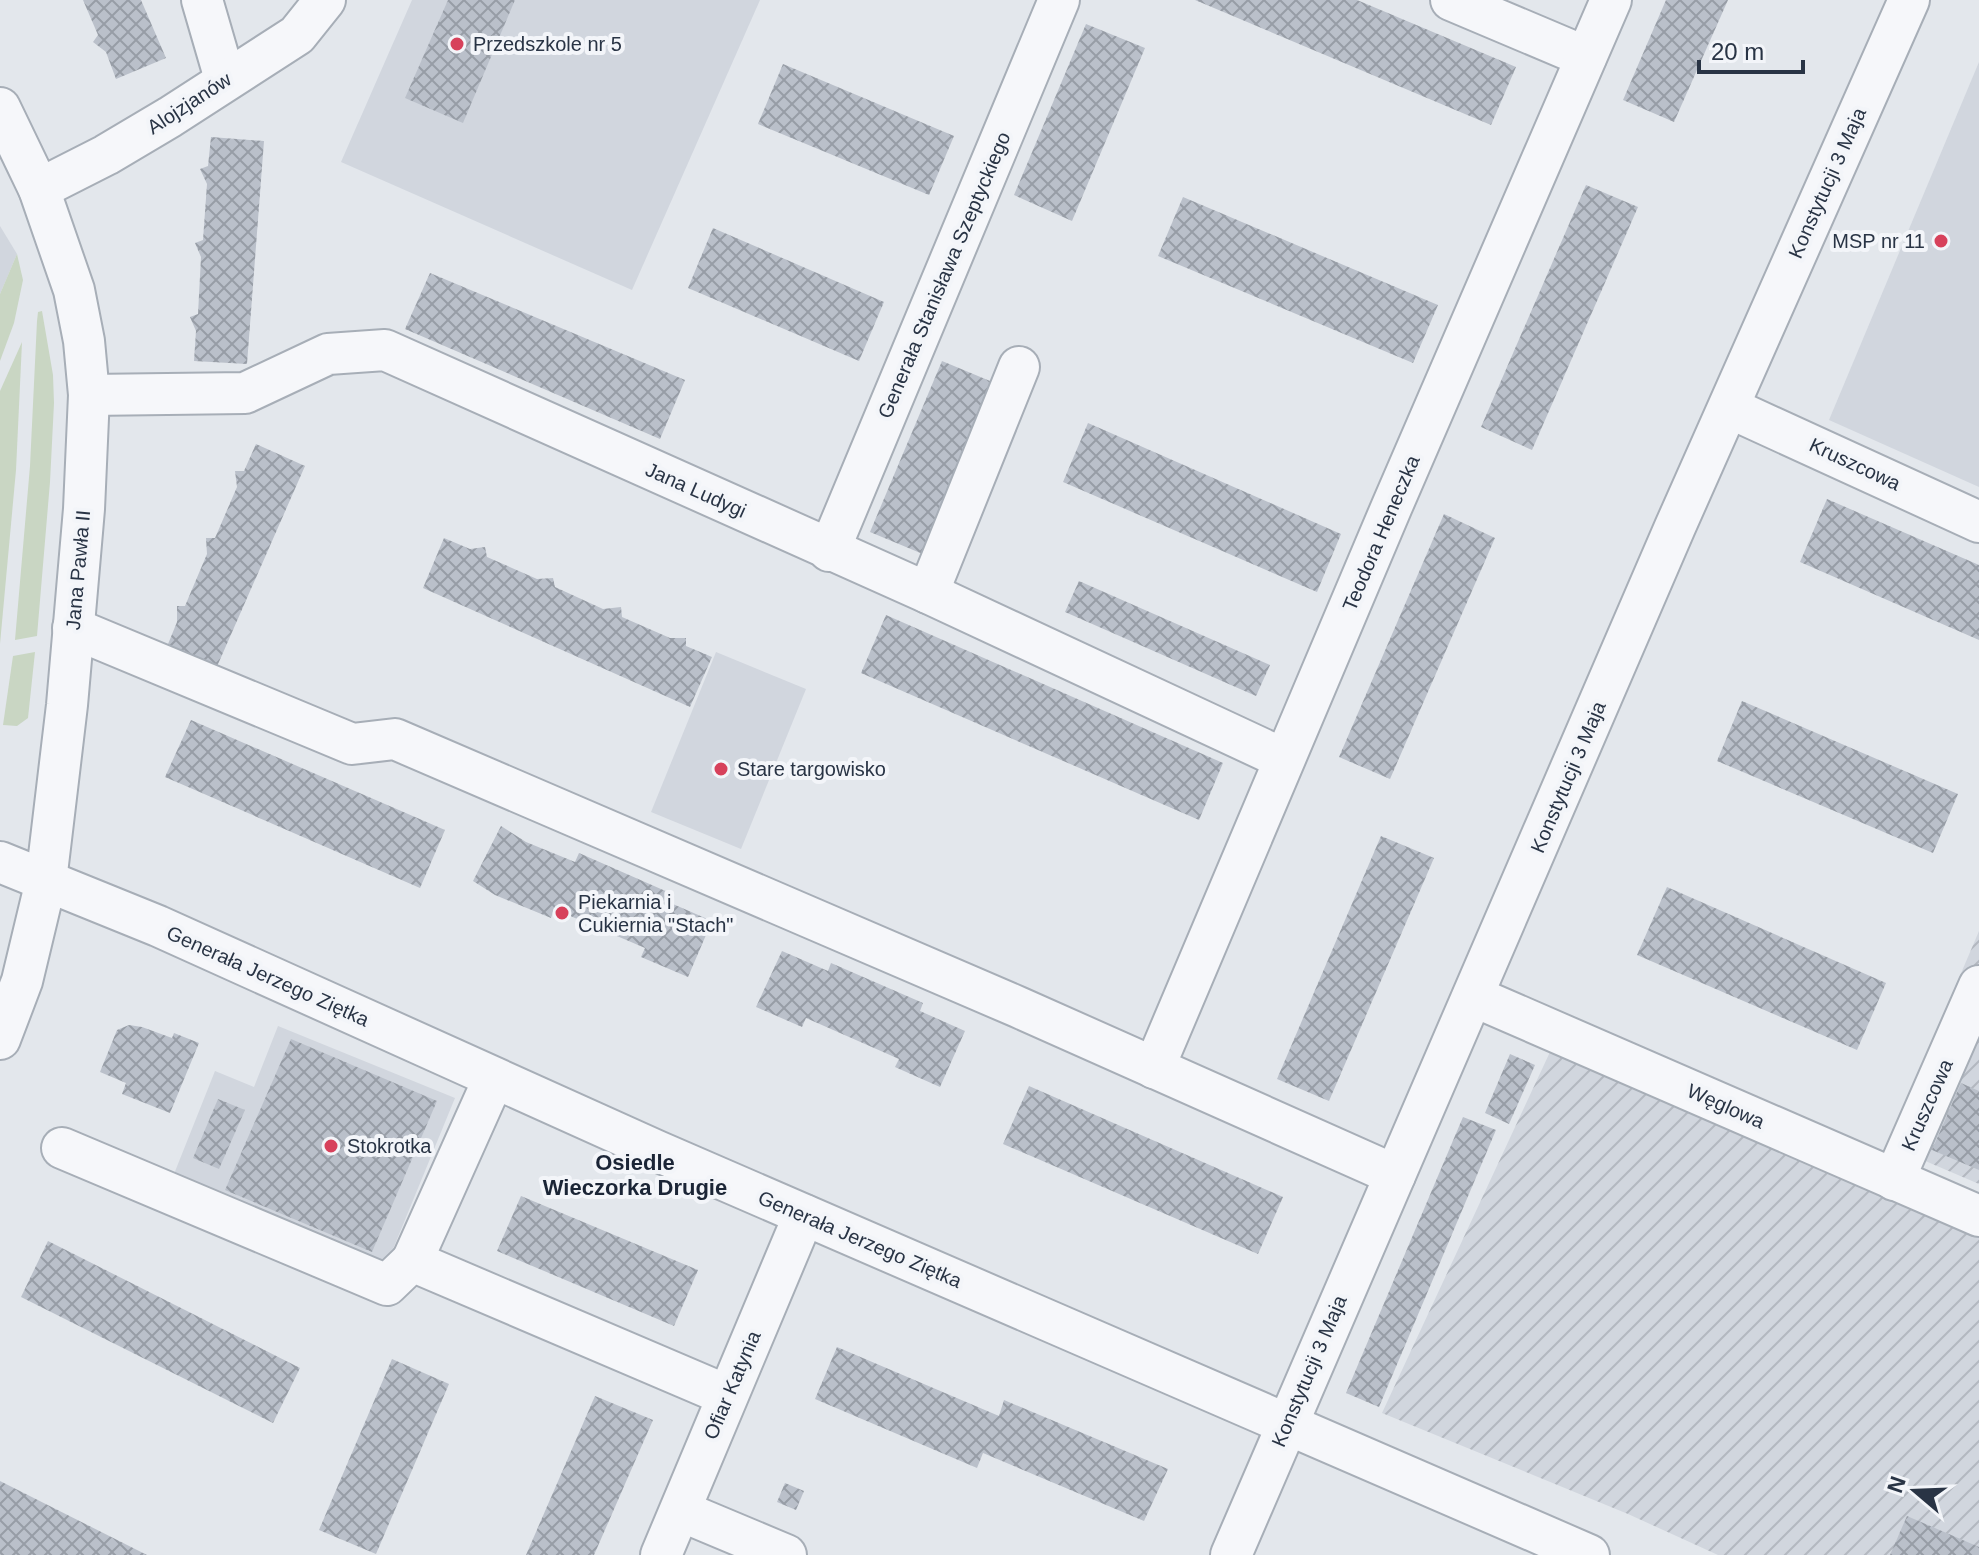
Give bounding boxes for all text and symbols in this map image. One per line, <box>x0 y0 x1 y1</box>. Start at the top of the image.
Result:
scale bar <box>1699 24 1803 74</box>
place label: Przedszkole nr 5 <box>473 33 622 55</box>
marker: Przedszkole nr 5 <box>448 35 466 53</box>
text: 20 m <box>1711 38 1764 65</box>
street label: Alojzjanów <box>143 67 236 138</box>
street label: Konstytucji 3 Maja <box>1784 104 1870 262</box>
street label: Generała Stanisława Szeptyckiego <box>873 128 1015 422</box>
place label: MSP nr 11 <box>1832 230 1925 252</box>
marker: MSP nr 11 <box>1932 232 1950 250</box>
street label: Kruszcowa <box>1806 433 1905 495</box>
street label: Teodora Heneczka <box>1338 451 1424 614</box>
street label: Jana Ludygi <box>642 458 750 522</box>
street label: Jana Pawła II <box>62 509 94 631</box>
street label: Konstytucji 3 Maja <box>1526 697 1610 856</box>
place label: Stare targowisko <box>737 758 886 780</box>
marker: Stare targowisko <box>712 760 730 778</box>
place label: Piekarnia i Cukiernia "Stach" <box>578 891 733 936</box>
marker: Piekarnia i Cukiernia "Stach" <box>553 904 571 922</box>
street label: Generała Jerzego Ziętka <box>163 921 373 1031</box>
street label: Kruszcowa <box>1897 1055 1957 1154</box>
street label: Węglowa <box>1684 1079 1769 1133</box>
place label: Stokrotka <box>347 1135 432 1157</box>
marker: Stokrotka <box>322 1137 340 1155</box>
district label: Osiedle Wieczorka Drugie <box>543 1150 727 1200</box>
street label: Generała Jerzego Ziętka <box>755 1186 966 1292</box>
street label: Konstytucji 3 Maja <box>1267 1291 1351 1450</box>
street label: Ofiar Katynia <box>699 1327 765 1443</box>
north arrow <box>1875 1451 1955 1531</box>
text: N <box>1882 1473 1911 1496</box>

